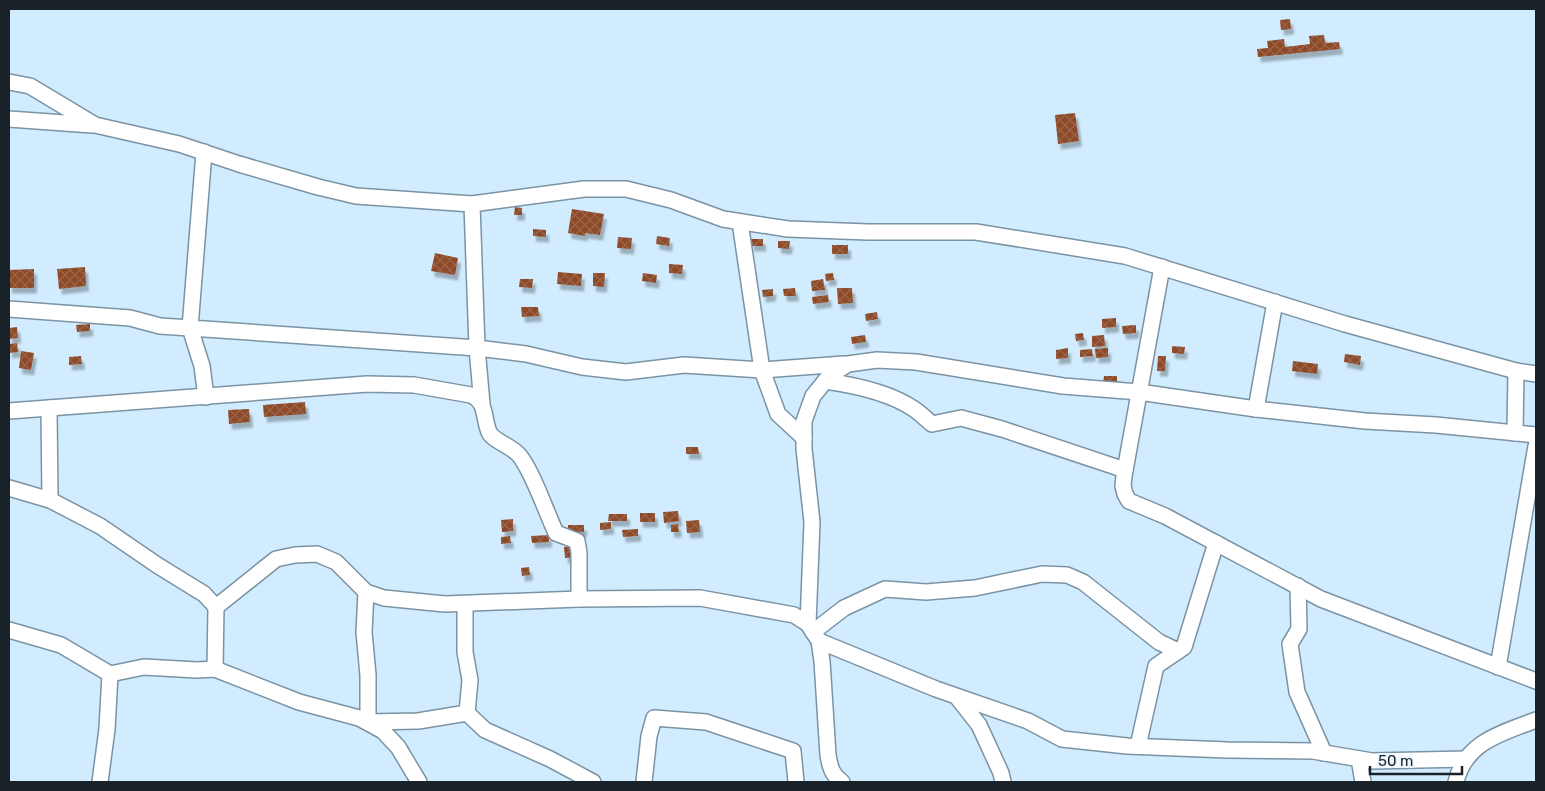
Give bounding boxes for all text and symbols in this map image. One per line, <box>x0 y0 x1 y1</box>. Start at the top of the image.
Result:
scale bar <box>1370 744 1462 776</box>
text: 50 m <box>1378 752 1413 770</box>

